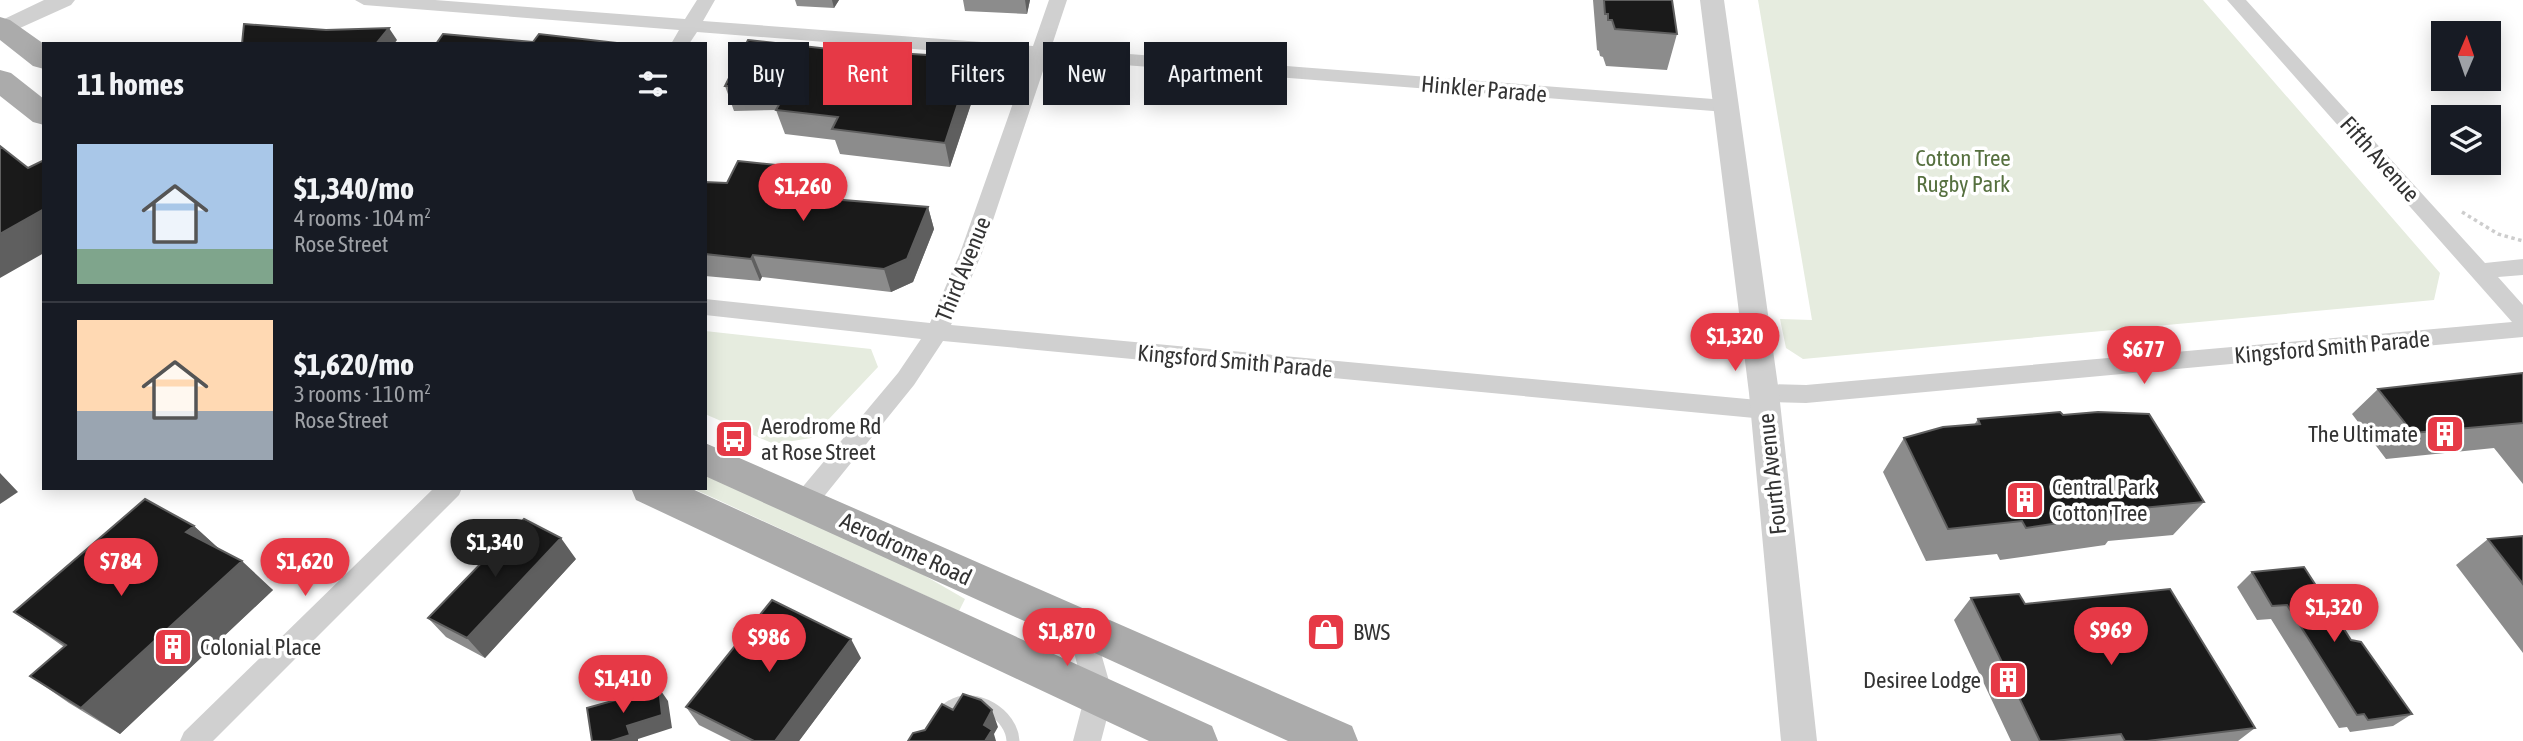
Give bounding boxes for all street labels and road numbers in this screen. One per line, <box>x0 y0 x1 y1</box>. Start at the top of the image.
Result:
street label: Hinkler Parade <box>1420 71 1548 107</box>
street label: Fifth Avenue <box>2335 111 2425 207</box>
street label: Third Avenue <box>930 213 996 325</box>
street label: Kingsford Smith Parade <box>2233 326 2431 368</box>
street label: Kingsford Smith Parade <box>1136 340 1334 382</box>
street label: Fourth Avenue <box>1753 412 1791 536</box>
street label: Aerodrome Road <box>836 507 976 591</box>

